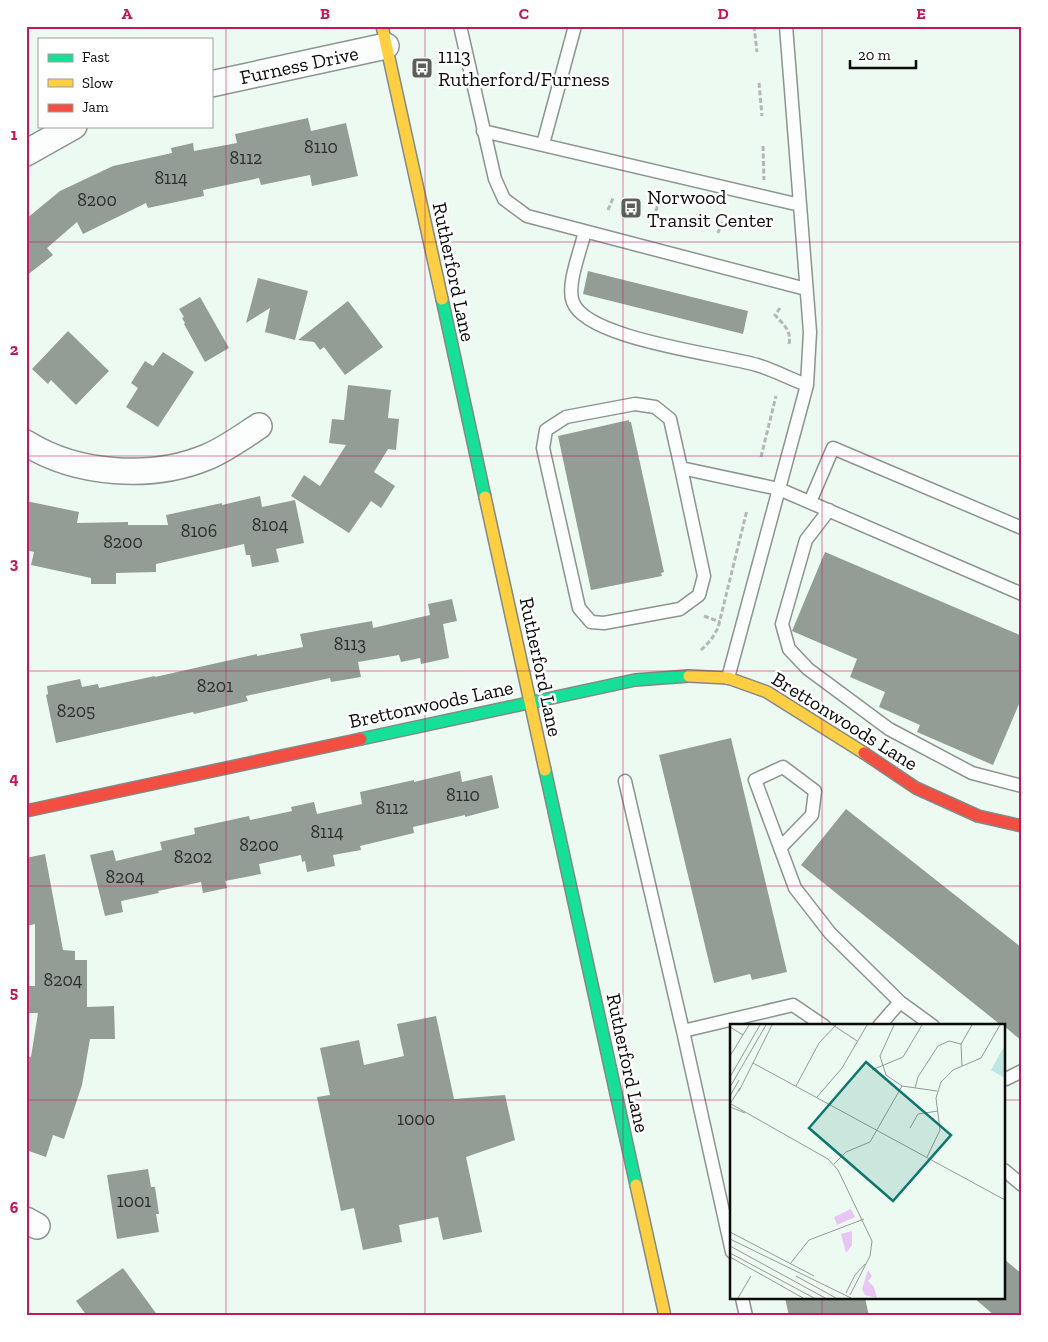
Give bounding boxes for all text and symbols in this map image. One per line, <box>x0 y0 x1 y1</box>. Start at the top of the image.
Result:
text: A <box>122 4 133 23</box>
text: B <box>320 4 330 23</box>
text: C <box>519 4 529 23</box>
text: D <box>717 4 729 23</box>
text: E <box>916 4 926 23</box>
legend <box>38 38 212 128</box>
scale bar <box>850 38 917 70</box>
street label: Furness Drive <box>237 41 361 89</box>
place label: 1113 Rutherford/Furness <box>438 44 610 91</box>
text: 20 m <box>858 46 891 64</box>
text: Fast <box>82 48 110 66</box>
bus stop icon: 1113 Rutherford/Furness <box>410 56 434 80</box>
text: Slow <box>82 74 114 92</box>
text: Jam <box>82 98 109 116</box>
text: 1 <box>11 125 18 144</box>
house number: 8110 <box>304 136 338 158</box>
house number: 8112 <box>230 147 262 169</box>
house number: 8114 <box>154 167 188 189</box>
place label: Norwood Transit Center <box>647 185 774 232</box>
house number: 8200 <box>77 189 117 211</box>
bus stop icon: Norwood Transit Center <box>619 196 643 220</box>
street label: Rutherford Lane <box>428 200 480 344</box>
text: 2 <box>10 340 19 359</box>
house number: 8104 <box>252 514 289 536</box>
house number: 8106 <box>181 520 217 542</box>
house number: 8200 <box>103 531 143 553</box>
text: 3 <box>10 554 19 573</box>
street label: Rutherford Lane <box>515 595 567 739</box>
house number: 8113 <box>334 633 366 655</box>
street label: Brettonwoods Lane <box>768 666 922 776</box>
house number: 8201 <box>197 675 233 697</box>
street label: Brettonwoods Lane <box>347 675 515 733</box>
house number: 8205 <box>57 700 95 722</box>
text: 4 <box>9 769 19 788</box>
house number: 8110 <box>446 784 480 806</box>
house number: 8112 <box>376 797 408 819</box>
house number: 8114 <box>310 821 344 843</box>
house number: 8200 <box>239 834 279 856</box>
house number: 8202 <box>174 846 212 868</box>
house number: 8204 <box>105 866 145 888</box>
house number: 8204 <box>43 969 83 991</box>
text: 5 <box>10 983 18 1002</box>
street label: Rutherford Lane <box>602 991 654 1135</box>
inset map <box>730 1024 1006 1300</box>
house number: 1000 <box>397 1108 435 1130</box>
house number: 1001 <box>117 1190 151 1212</box>
text: 6 <box>10 1198 19 1217</box>

